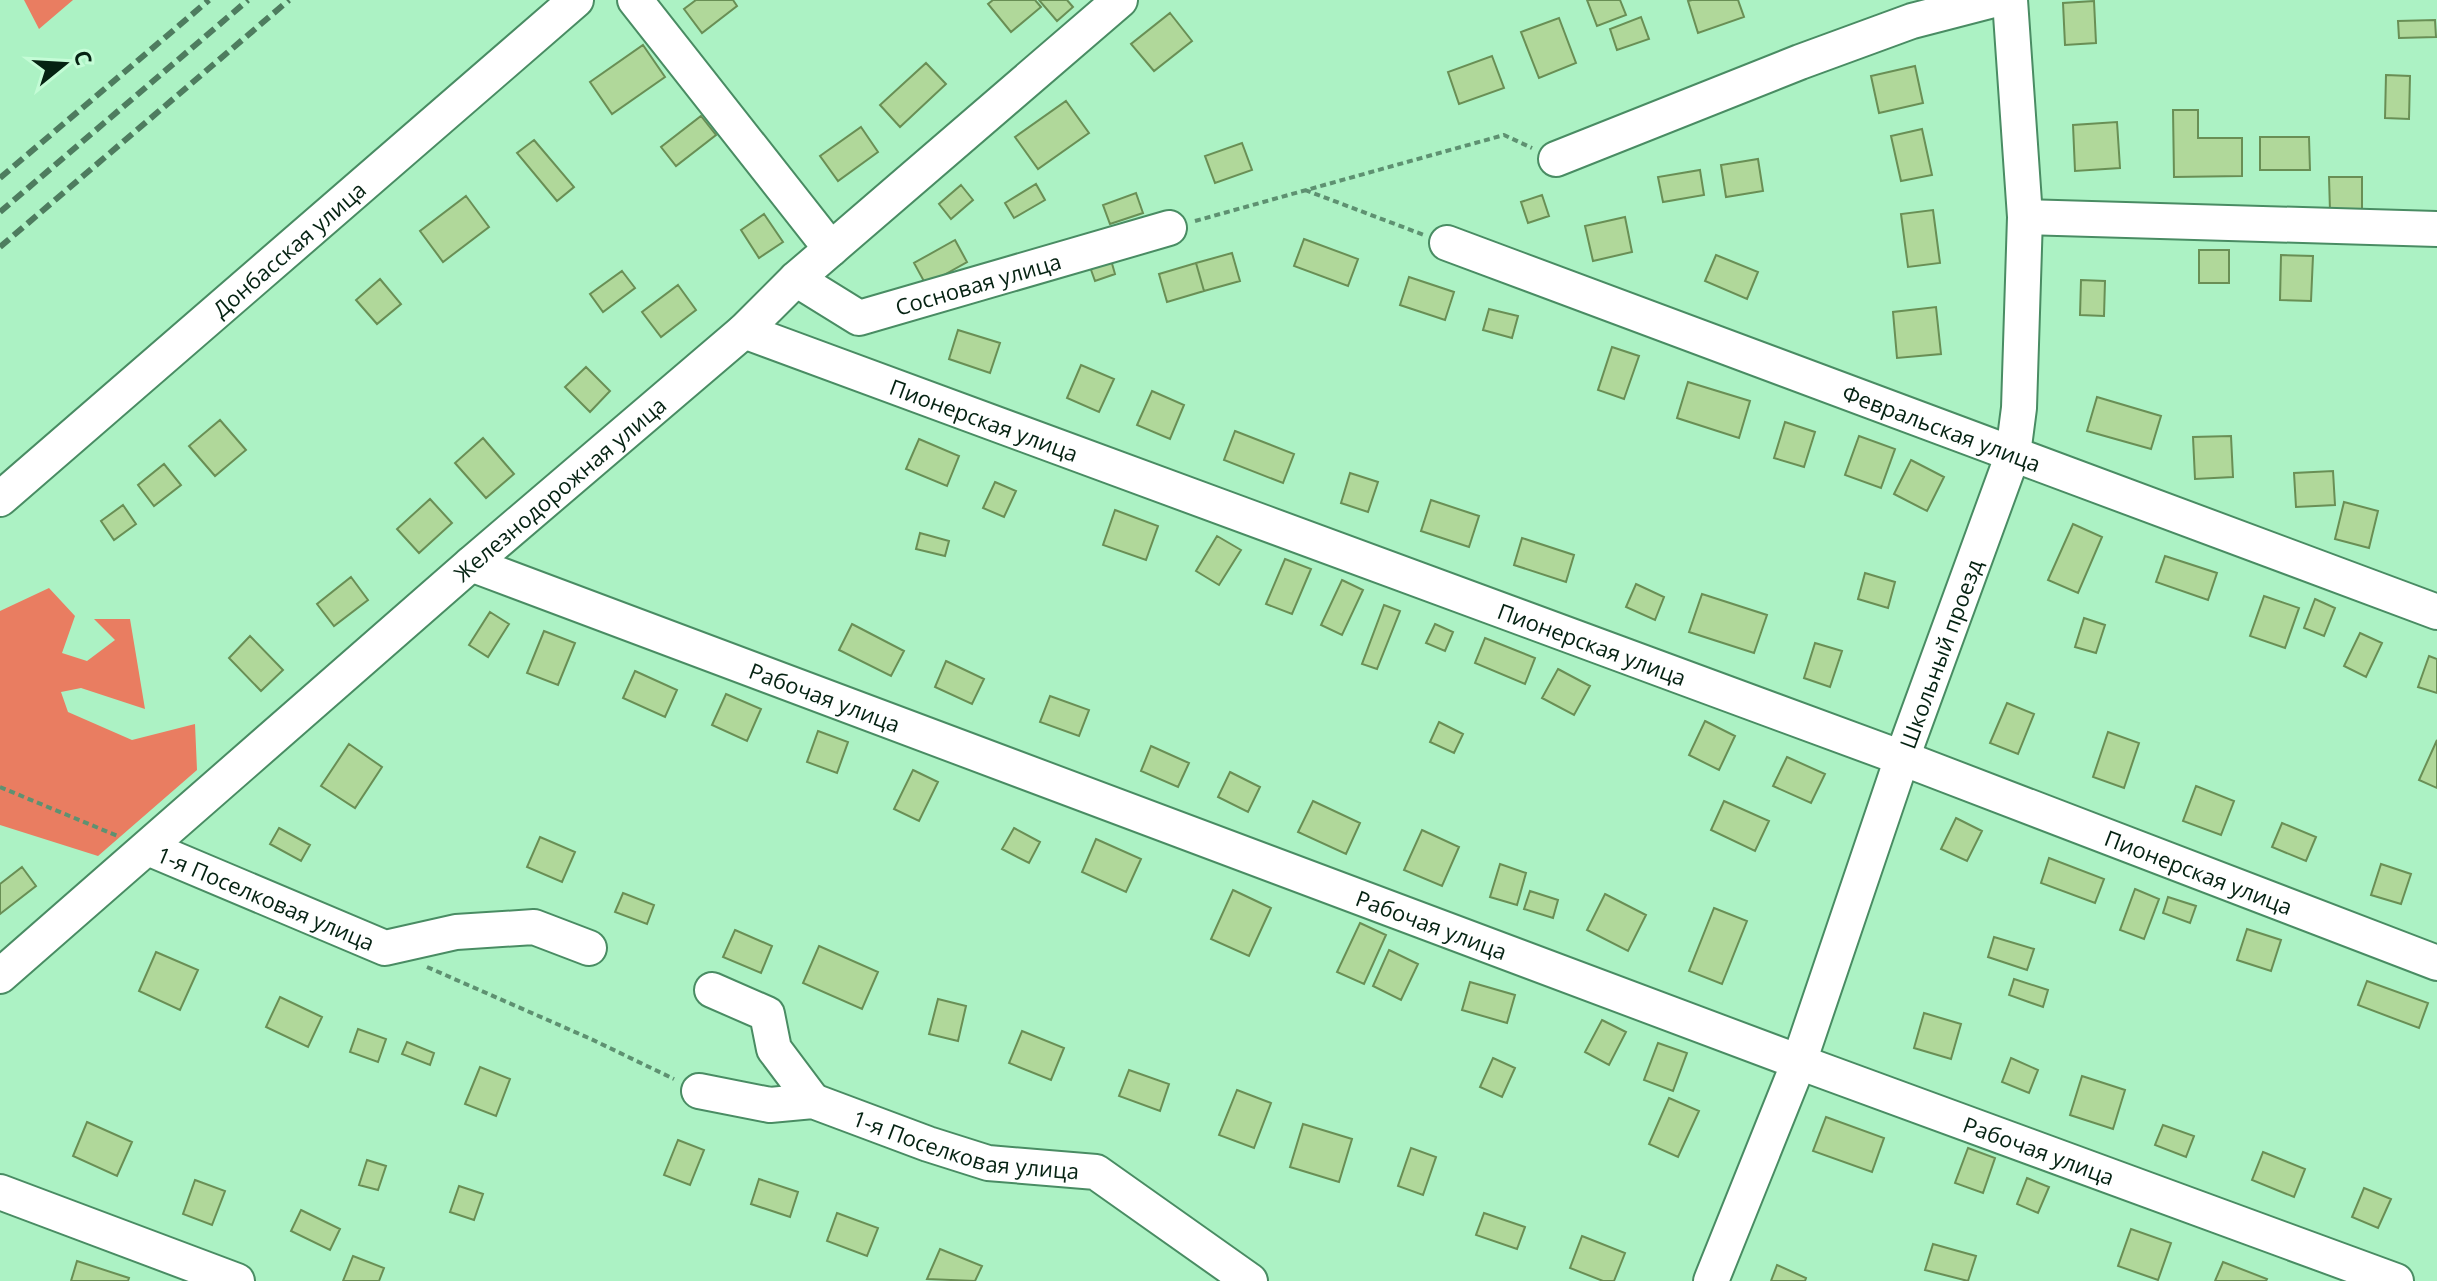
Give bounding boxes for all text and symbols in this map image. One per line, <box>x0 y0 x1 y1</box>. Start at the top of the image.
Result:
north arrow <box>24 24 104 104</box>
text: С <box>68 46 100 69</box>
street label: Донбасская улица <box>206 174 372 324</box>
street label: Сосновая улица <box>892 245 1064 322</box>
street label: Пионерская улица <box>886 371 1083 468</box>
street label: Февральская улица <box>1838 377 2045 478</box>
street label: Железнодорожная улица <box>447 389 672 588</box>
street label: Школьный проезд <box>1892 555 1988 753</box>
street label: Пионерская улица <box>1494 595 1691 692</box>
street label: Рабочая улица <box>745 655 905 739</box>
street label: Пионерская улица <box>2101 822 2297 921</box>
street label: 1-я Поселковая улица <box>153 839 379 957</box>
street label: Рабочая улица <box>1352 882 1511 966</box>
street label: 1-я Поселковая улица <box>849 1102 1080 1186</box>
street label: Рабочая улица <box>1959 1109 2119 1192</box>

